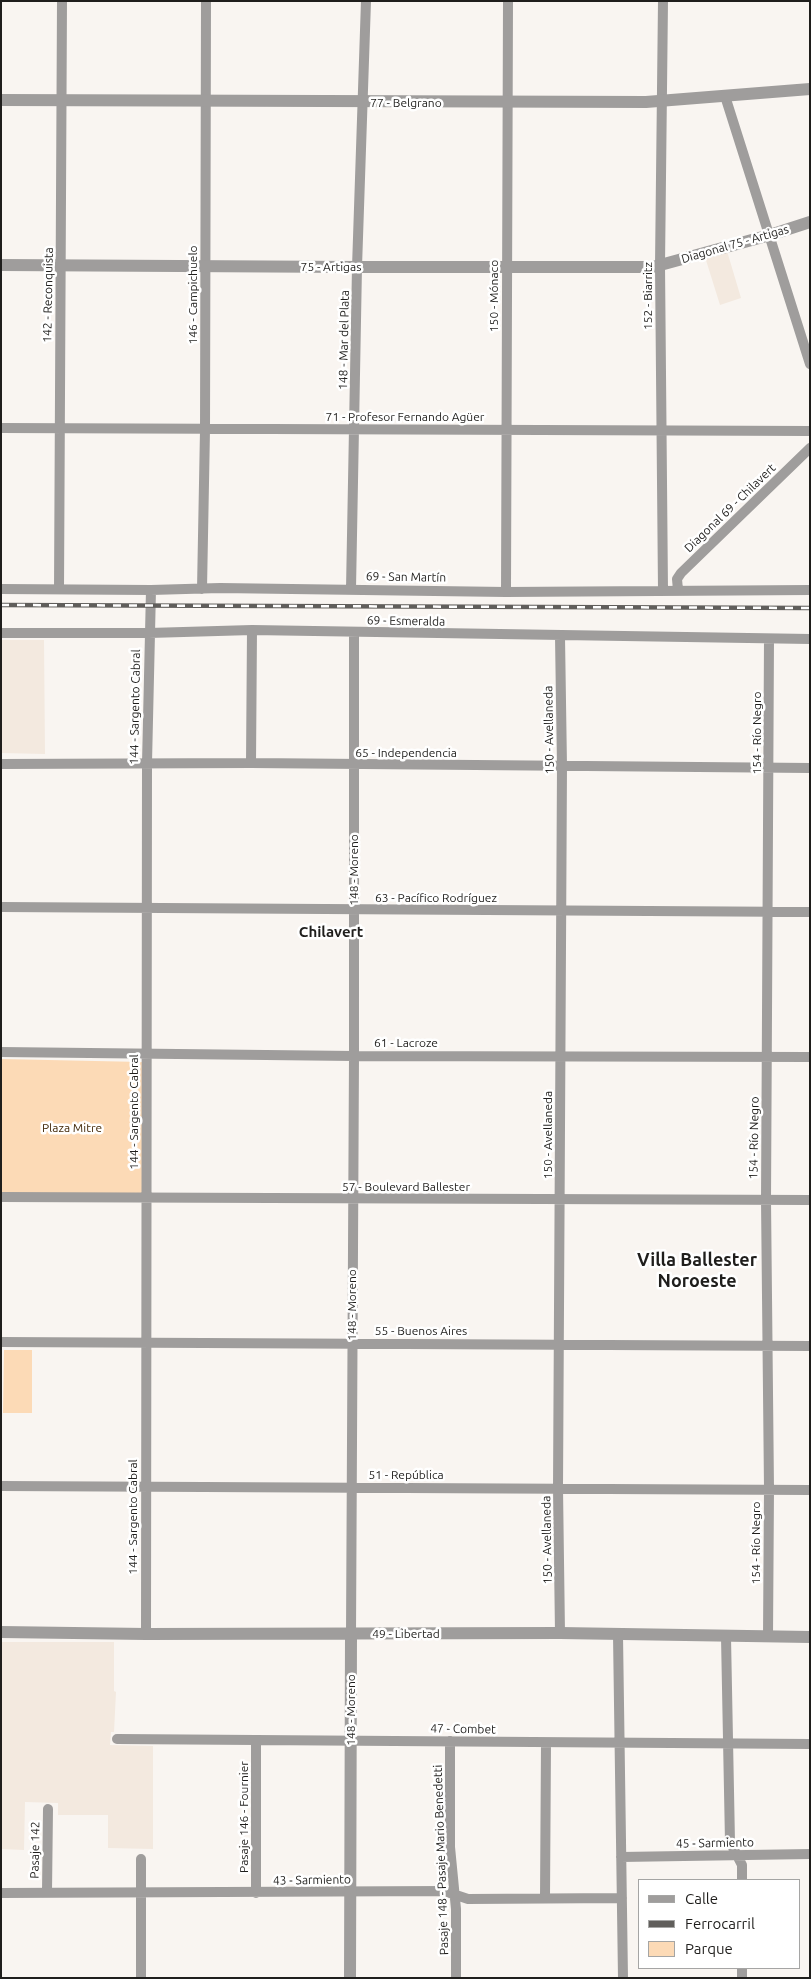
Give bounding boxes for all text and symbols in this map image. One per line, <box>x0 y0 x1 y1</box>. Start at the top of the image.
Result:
street label: 77 - Belgrano <box>370 96 442 110</box>
street label: Diagonal 75 - Artigas <box>680 222 790 266</box>
street label: 146 - Campichuelo <box>186 245 200 345</box>
street label: 142 - Reconquista <box>40 247 56 343</box>
street label: 75 - Artigas <box>301 260 361 274</box>
street label: 150 - Mónaco <box>487 260 501 332</box>
street label: 152 - Biarritz <box>641 262 655 330</box>
street label: 148 - Mar del Plata <box>336 290 352 390</box>
street label: 71 - Profesor Fernando Agüer <box>326 410 484 424</box>
street label: Diagonal 69 - Chilavert <box>681 461 779 555</box>
street label: 69 - San Martín <box>366 569 446 585</box>
street label: 69 - Esmeralda <box>367 613 445 629</box>
street label: 144 - Sargento Cabral <box>127 649 143 765</box>
street label: 150 - Avellaneda <box>541 686 557 774</box>
street label: 154 - Río Negro <box>750 691 764 775</box>
street label: 65 - Independencia <box>355 746 457 760</box>
street label: 148 - Moreno <box>347 834 361 906</box>
street label: 63 - Pacífico Rodríguez <box>375 891 497 905</box>
district label: Chilavert <box>299 923 363 941</box>
street label: 61 - Lacroze <box>374 1036 438 1050</box>
street label: 144 - Sargento Cabral <box>127 1054 141 1170</box>
street label: 150 - Avellaneda <box>541 1091 555 1179</box>
street label: 154 - Río Negro <box>746 1096 762 1180</box>
park label: Plaza Mitre <box>42 1121 102 1135</box>
street label: 57 - Boulevard Ballester <box>342 1180 470 1194</box>
district label: Villa Ballester Noroeste <box>637 1249 757 1292</box>
street label: 148 - Moreno <box>345 1269 359 1341</box>
street label: 55 - Buenos Aires <box>375 1324 467 1338</box>
street label: 144 - Sargento Cabral <box>126 1459 140 1575</box>
street label: 51 - República <box>368 1468 444 1482</box>
street label: 150 - Avellaneda <box>539 1496 555 1584</box>
street label: 154 - Río Negro <box>749 1501 763 1585</box>
street label: 49 - Libertad <box>372 1627 440 1641</box>
street label: 148 - Moreno <box>344 1674 358 1746</box>
street label: 47 - Combet <box>430 1721 496 1737</box>
street label: Pasaje 146 - Fournier <box>237 1761 251 1873</box>
street label: Pasaje 148 - Pasaje Mario Benedetti <box>430 1765 452 1955</box>
street label: Pasaje 142 <box>27 1821 43 1879</box>
street label: 45 - Sarmiento <box>676 1835 754 1851</box>
street label: 43 - Sarmiento <box>273 1872 351 1888</box>
legend <box>638 1879 801 1969</box>
text: Calle <box>685 1890 718 1907</box>
text: Ferrocarril <box>685 1915 755 1932</box>
text: Parque <box>685 1940 733 1957</box>

